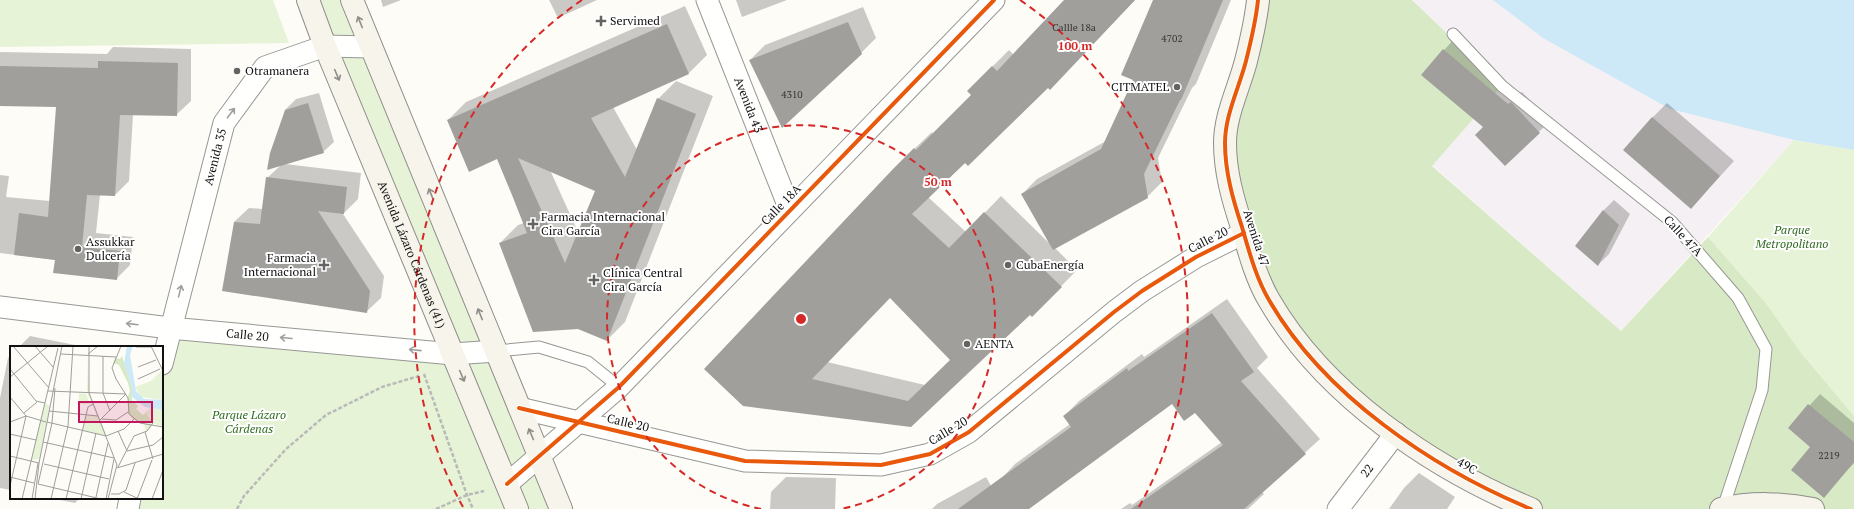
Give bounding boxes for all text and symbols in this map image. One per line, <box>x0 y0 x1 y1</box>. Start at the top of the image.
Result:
place label: Servimed <box>610 13 660 28</box>
marker: Servimed <box>595 15 607 27</box>
one-way arrow <box>356 16 364 28</box>
house number: Callle 18a <box>1052 21 1096 34</box>
house number: 4702 <box>1161 32 1183 45</box>
text: 100 m <box>1058 38 1092 53</box>
place label: Otramanera <box>245 63 309 78</box>
marker: Otramanera <box>232 66 242 76</box>
one-way arrow <box>334 69 342 81</box>
street label: Avenida 43 <box>731 75 767 135</box>
place label: CITMATEL <box>1111 79 1169 94</box>
marker: CITMATEL <box>1172 82 1182 92</box>
house number: 4310 <box>781 88 803 101</box>
one-way arrow <box>227 107 235 118</box>
street label: Avenida 35 <box>200 126 229 187</box>
text: 50 m <box>924 174 952 189</box>
street label: Avenida Lázaro Cárdenas (41) <box>375 179 449 330</box>
street label: Calle 18A <box>758 181 804 228</box>
one-way arrow <box>426 188 434 200</box>
street label: Avenida 47 <box>1240 208 1273 268</box>
place label: Farmacia Internacional Cira García <box>541 209 665 238</box>
street label: Calle 47A <box>1661 212 1707 260</box>
marker: Farmacia Internacional Cira García <box>528 219 538 229</box>
park label: Parque Metropolitano <box>1755 222 1828 251</box>
street label: Calle 20 <box>1185 223 1230 256</box>
place label: Assukkar Dulcería <box>86 234 135 263</box>
marker: Assukkar Dulcería <box>73 244 83 254</box>
place label: Farmacia Internacional <box>244 250 316 279</box>
place label: CubaEnergía <box>1016 257 1084 272</box>
marker: Farmacia Internacional <box>319 260 329 270</box>
marker: CubaEnergía <box>1003 260 1013 270</box>
place label: Clínica Central Cira García <box>603 265 683 294</box>
marker: Clínica Central Cira García <box>588 274 600 286</box>
one-way arrow <box>177 284 184 297</box>
one-way arrow <box>476 308 484 320</box>
centre of rings <box>794 312 808 326</box>
one-way arrow <box>126 320 139 327</box>
street label: Calle 20 <box>225 325 269 344</box>
one-way arrow <box>280 335 293 342</box>
place label: AENTA <box>975 336 1014 351</box>
marker: AENTA <box>962 339 972 349</box>
inset map <box>10 346 163 499</box>
one-way arrow <box>409 346 422 353</box>
one-way arrow <box>459 370 467 382</box>
park label: Parque Lázaro Cárdenas <box>211 407 286 436</box>
street label: Calle 20 <box>606 410 651 435</box>
street label: Calle 20 <box>926 413 970 448</box>
one-way arrow <box>526 428 534 440</box>
house number: 2219 <box>1818 449 1840 462</box>
street label: 49C <box>1455 454 1480 477</box>
street label: 22 <box>1357 461 1377 480</box>

